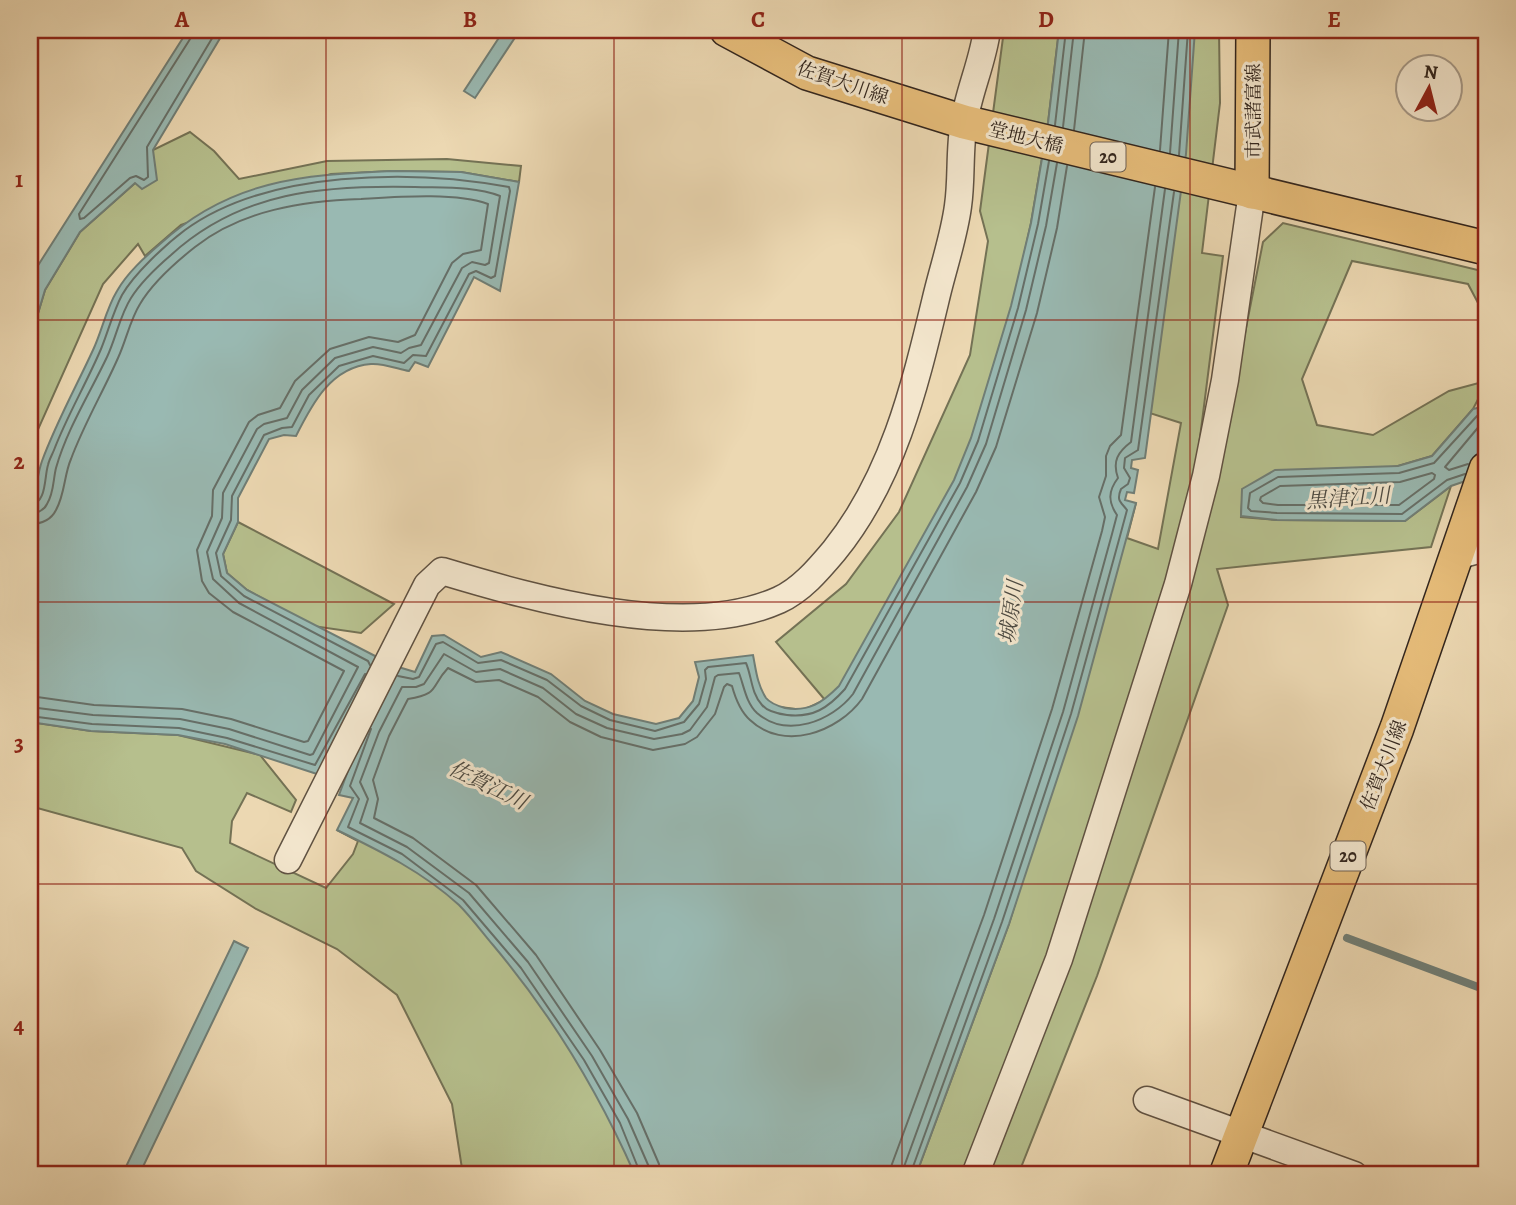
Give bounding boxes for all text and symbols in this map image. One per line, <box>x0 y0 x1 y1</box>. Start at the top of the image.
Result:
text: A <box>174 4 190 35</box>
text: B <box>463 4 477 35</box>
text: C <box>751 4 765 35</box>
text: D <box>1038 4 1054 35</box>
text: E <box>1327 4 1341 35</box>
north arrow <box>1394 52 1464 122</box>
street label: 佐賀大川線 <box>794 55 892 111</box>
text: N <box>1422 58 1440 86</box>
street label: 市武諸富線 <box>1241 63 1267 159</box>
street label: 堂地大橋 <box>986 116 1066 160</box>
road number: 20 <box>1090 142 1126 172</box>
text: 1 <box>15 164 23 195</box>
text: 2 <box>13 446 25 477</box>
water label: 黒津江川 <box>1305 481 1393 515</box>
water label: 城原川 <box>993 577 1030 645</box>
street label: 佐賀大川線 <box>1355 716 1413 814</box>
text: 3 <box>14 728 24 759</box>
water label: 佐賀江川 <box>444 754 534 817</box>
road number: 20 <box>1330 842 1366 870</box>
text: 4 <box>14 1010 25 1041</box>

